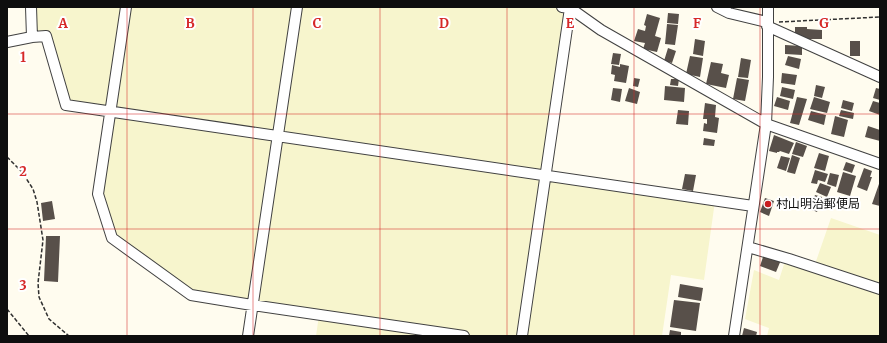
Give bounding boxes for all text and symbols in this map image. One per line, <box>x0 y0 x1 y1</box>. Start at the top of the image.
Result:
text: A <box>57 15 68 32</box>
text: B <box>185 15 195 32</box>
text: C <box>313 15 322 32</box>
text: D <box>439 15 449 32</box>
text: E <box>566 15 575 32</box>
text: F <box>693 15 701 32</box>
text: G <box>819 15 829 32</box>
text: 1 <box>20 49 26 66</box>
text: 2 <box>19 163 27 180</box>
place label: 村山明治郵便局 <box>776 196 860 211</box>
marker: 村山明治郵便局 <box>763 199 773 209</box>
text: 3 <box>19 277 27 294</box>

